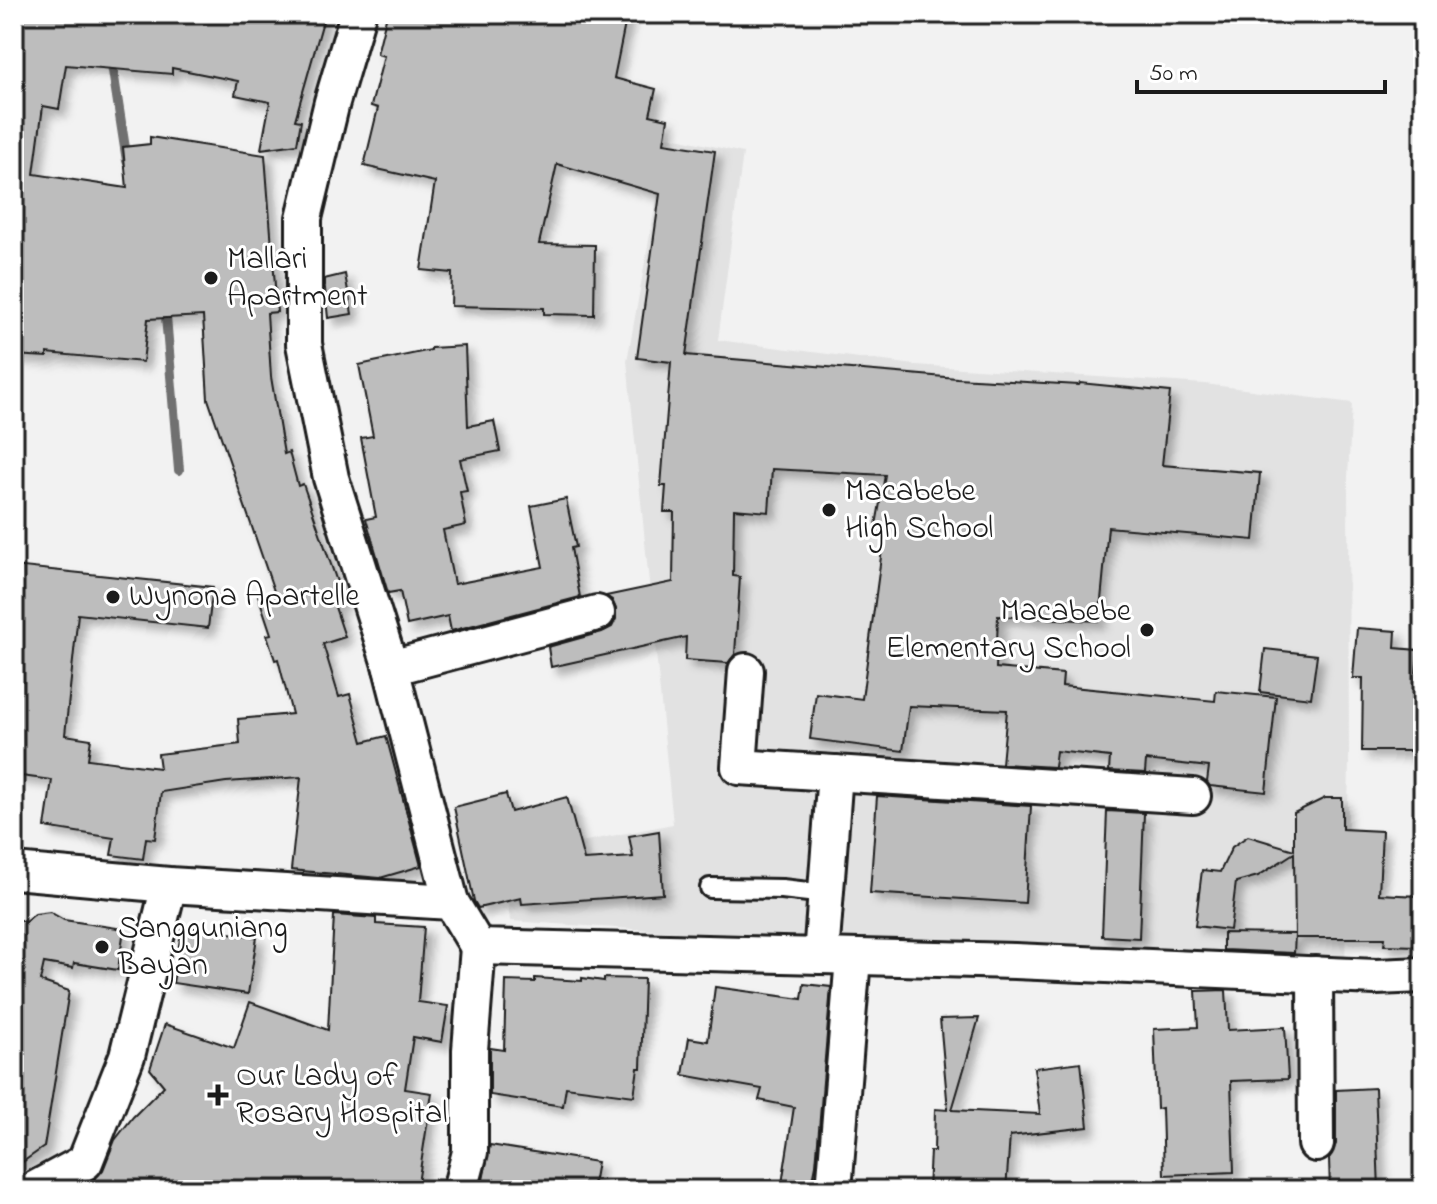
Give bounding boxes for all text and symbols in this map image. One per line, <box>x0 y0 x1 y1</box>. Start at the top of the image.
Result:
scale bar <box>1137 44 1385 94</box>
text: 50 m <box>1149 57 1198 92</box>
place label: Mallari Apartment <box>227 237 368 321</box>
marker: Mallari Apartment <box>202 269 220 287</box>
place label: Macabebe High School <box>845 469 993 553</box>
marker: Macabebe High School <box>820 501 838 519</box>
place label: Wynona Apartelle <box>129 574 360 621</box>
marker: Wynona Apartelle <box>104 588 122 606</box>
place label: Macabebe Elementary School <box>886 589 1132 673</box>
marker: Macabebe Elementary School <box>1138 621 1156 639</box>
place label: Sangguniang Bayan <box>117 906 288 990</box>
marker: Sangguniang Bayan <box>93 938 111 956</box>
place label: Our Lady of Rosary Hospital <box>236 1054 448 1138</box>
marker: Our Lady of Rosary Hospital <box>207 1084 229 1106</box>

